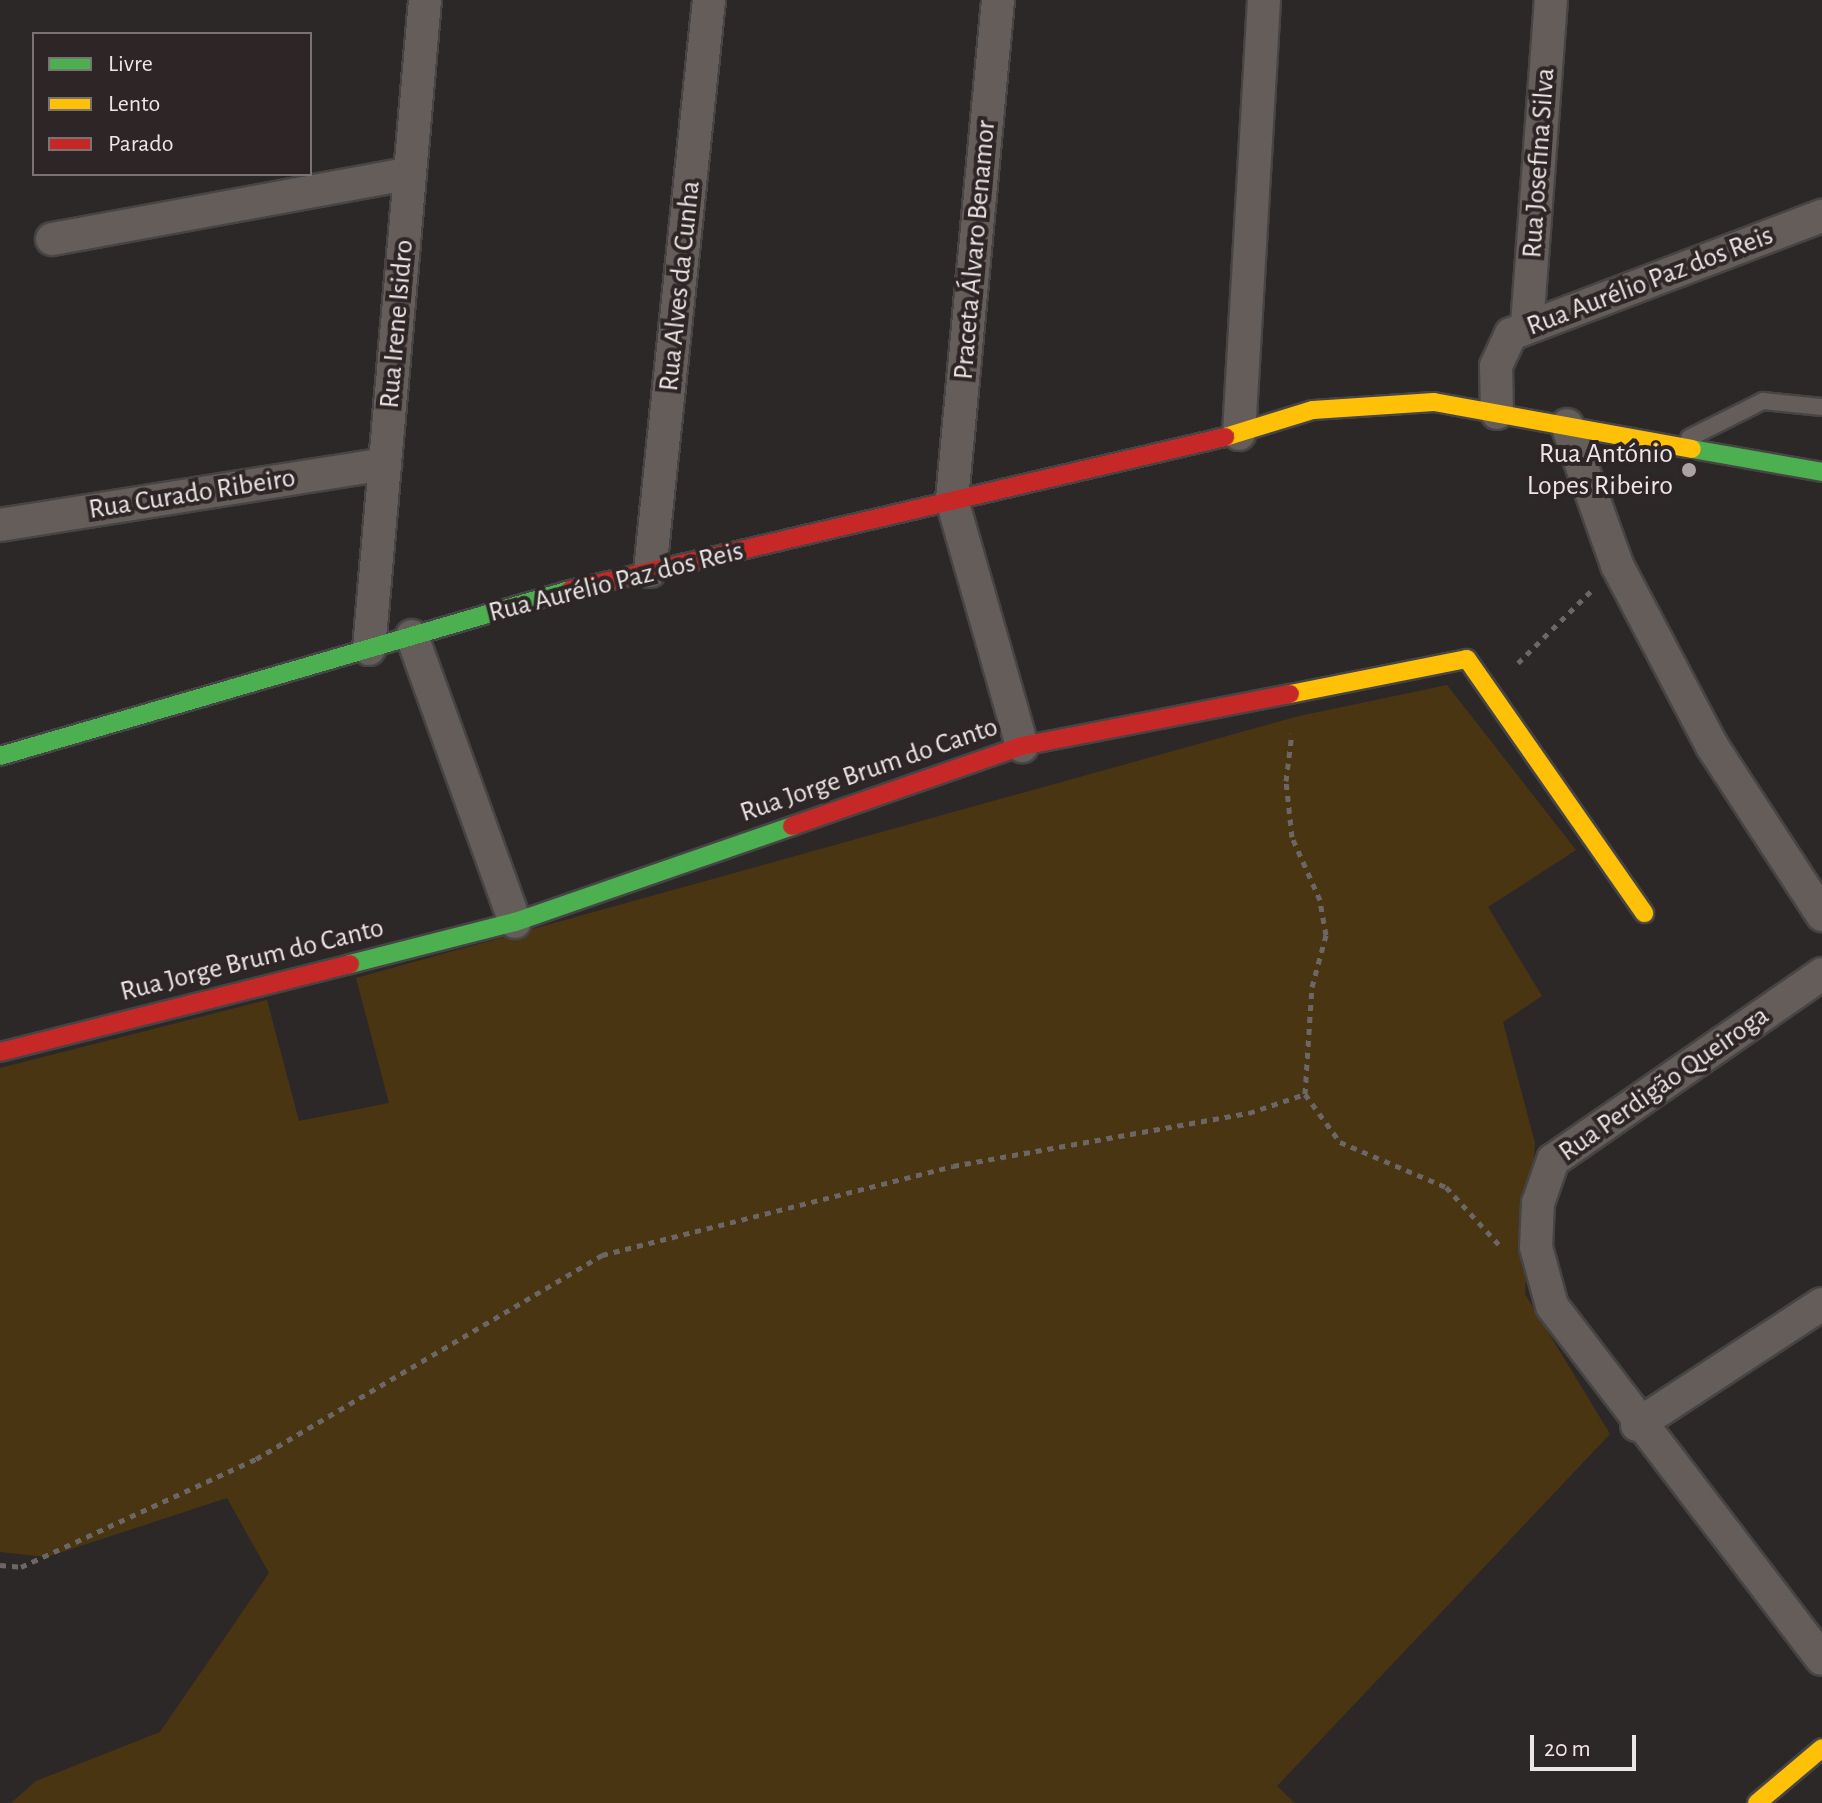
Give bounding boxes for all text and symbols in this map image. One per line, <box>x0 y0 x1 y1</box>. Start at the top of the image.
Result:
legend <box>32 32 312 176</box>
text: Livre <box>108 52 153 76</box>
street label: Rua Josefina Silva <box>1516 67 1562 259</box>
text: Lento <box>108 92 160 116</box>
street label: Praceta Álvaro Benamor <box>947 119 1003 381</box>
text: Parado <box>108 132 174 156</box>
street label: Rua Alves da Cunha <box>652 179 708 393</box>
street label: Rua Aurélio Paz dos Reis <box>1522 219 1778 343</box>
street label: Rua Irene Isidro <box>373 238 421 410</box>
place label: Rua António Lopes Ribeiro <box>1527 437 1673 503</box>
street label: Rua Curado Ribeiro <box>86 461 298 527</box>
marker: Rua António Lopes Ribeiro <box>1680 461 1698 479</box>
street label: Rua Aurélio Paz dos Reis <box>485 534 747 630</box>
street label: Rua Jorge Brum do Canto <box>736 710 1002 830</box>
street label: Rua Jorge Brum do Canto <box>117 911 387 1009</box>
street label: Rua Perdigão Queiroga <box>1552 999 1776 1169</box>
scale bar <box>1534 1719 1640 1769</box>
text: 20 m <box>1544 1737 1591 1761</box>

